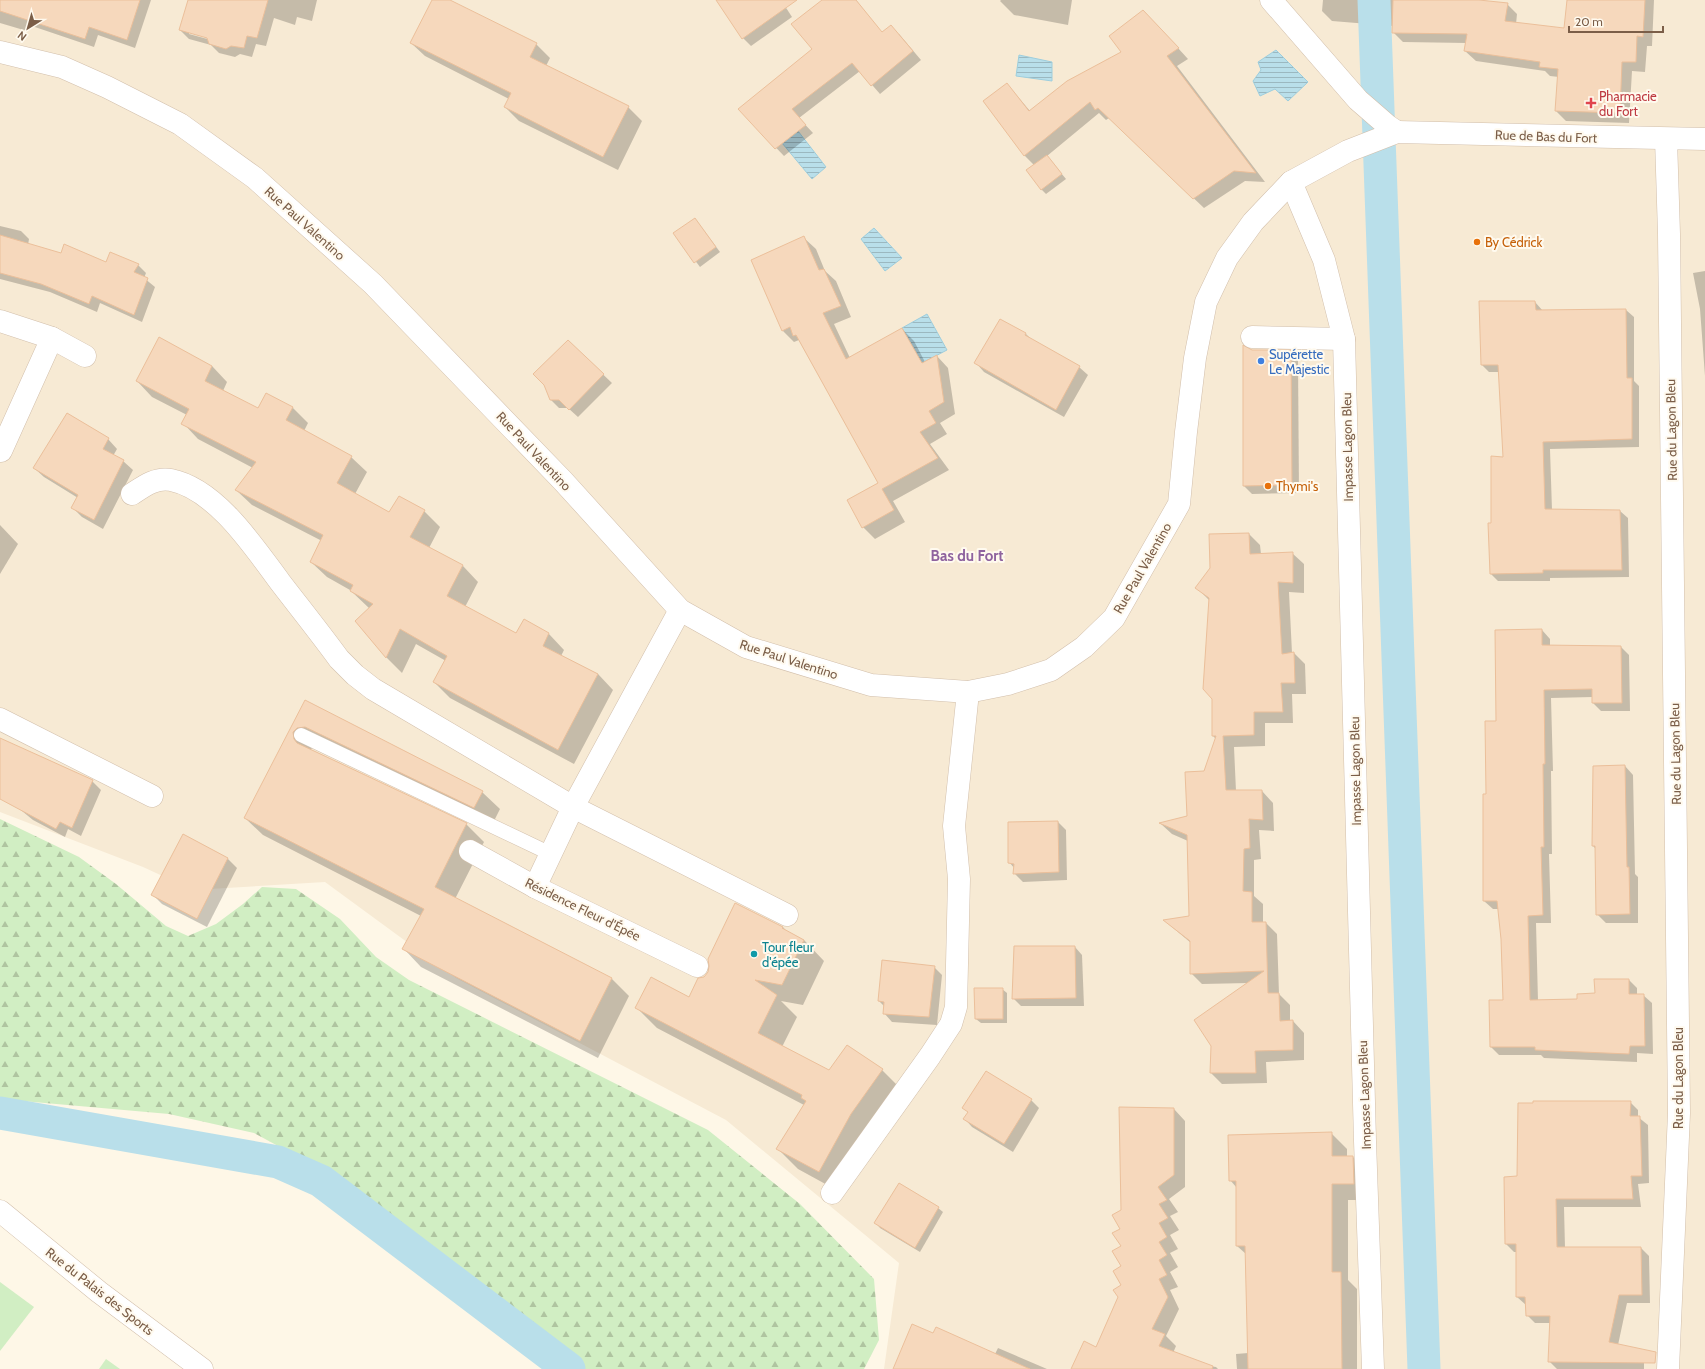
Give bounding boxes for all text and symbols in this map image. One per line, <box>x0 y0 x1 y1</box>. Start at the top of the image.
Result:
north arrow <box>8 8 48 48</box>
scale bar <box>1569 8 1663 34</box>
text: 20 m <box>1575 14 1603 29</box>
text: N <box>15 28 29 44</box>
place label: Pharmacie du Fort <box>1599 88 1657 119</box>
marker: Pharmacie du Fort <box>1586 98 1596 108</box>
street label: Rue de Bas du Fort <box>1495 126 1598 146</box>
street label: Rue Paul Valentino <box>262 183 348 263</box>
place label: By Cédrick <box>1485 234 1542 250</box>
marker: By Cédrick <box>1472 237 1482 247</box>
place label: Supérette Le Majestic <box>1269 346 1330 378</box>
marker: Supérette Le Majestic <box>1256 356 1266 366</box>
street label: Rue du Lagon Bleu <box>1662 379 1680 481</box>
street label: Impasse Lagon Bleu <box>1338 392 1356 502</box>
street label: Rue Paul Valentino <box>493 408 575 494</box>
place label: Thymi's <box>1276 478 1319 494</box>
marker: Thymi's <box>1263 481 1273 491</box>
street label: Rue Paul Valentino <box>1109 520 1175 616</box>
district label: Bas du Fort <box>931 547 1003 565</box>
street label: Rue Paul Valentino <box>738 636 840 682</box>
street label: Rue du Lagon Bleu <box>1666 703 1684 805</box>
street label: Impasse Lagon Bleu <box>1346 716 1364 826</box>
street label: Résidence Fleur d'Épée <box>523 873 644 944</box>
place label: Tour fleur d'épée <box>762 939 815 970</box>
marker: Tour fleur d'épée <box>749 949 759 959</box>
street label: Rue du Lagon Bleu <box>1670 1027 1686 1129</box>
street label: Impasse Lagon Bleu <box>1354 1040 1374 1150</box>
street label: Rue du Palais des Sports <box>43 1244 158 1339</box>

